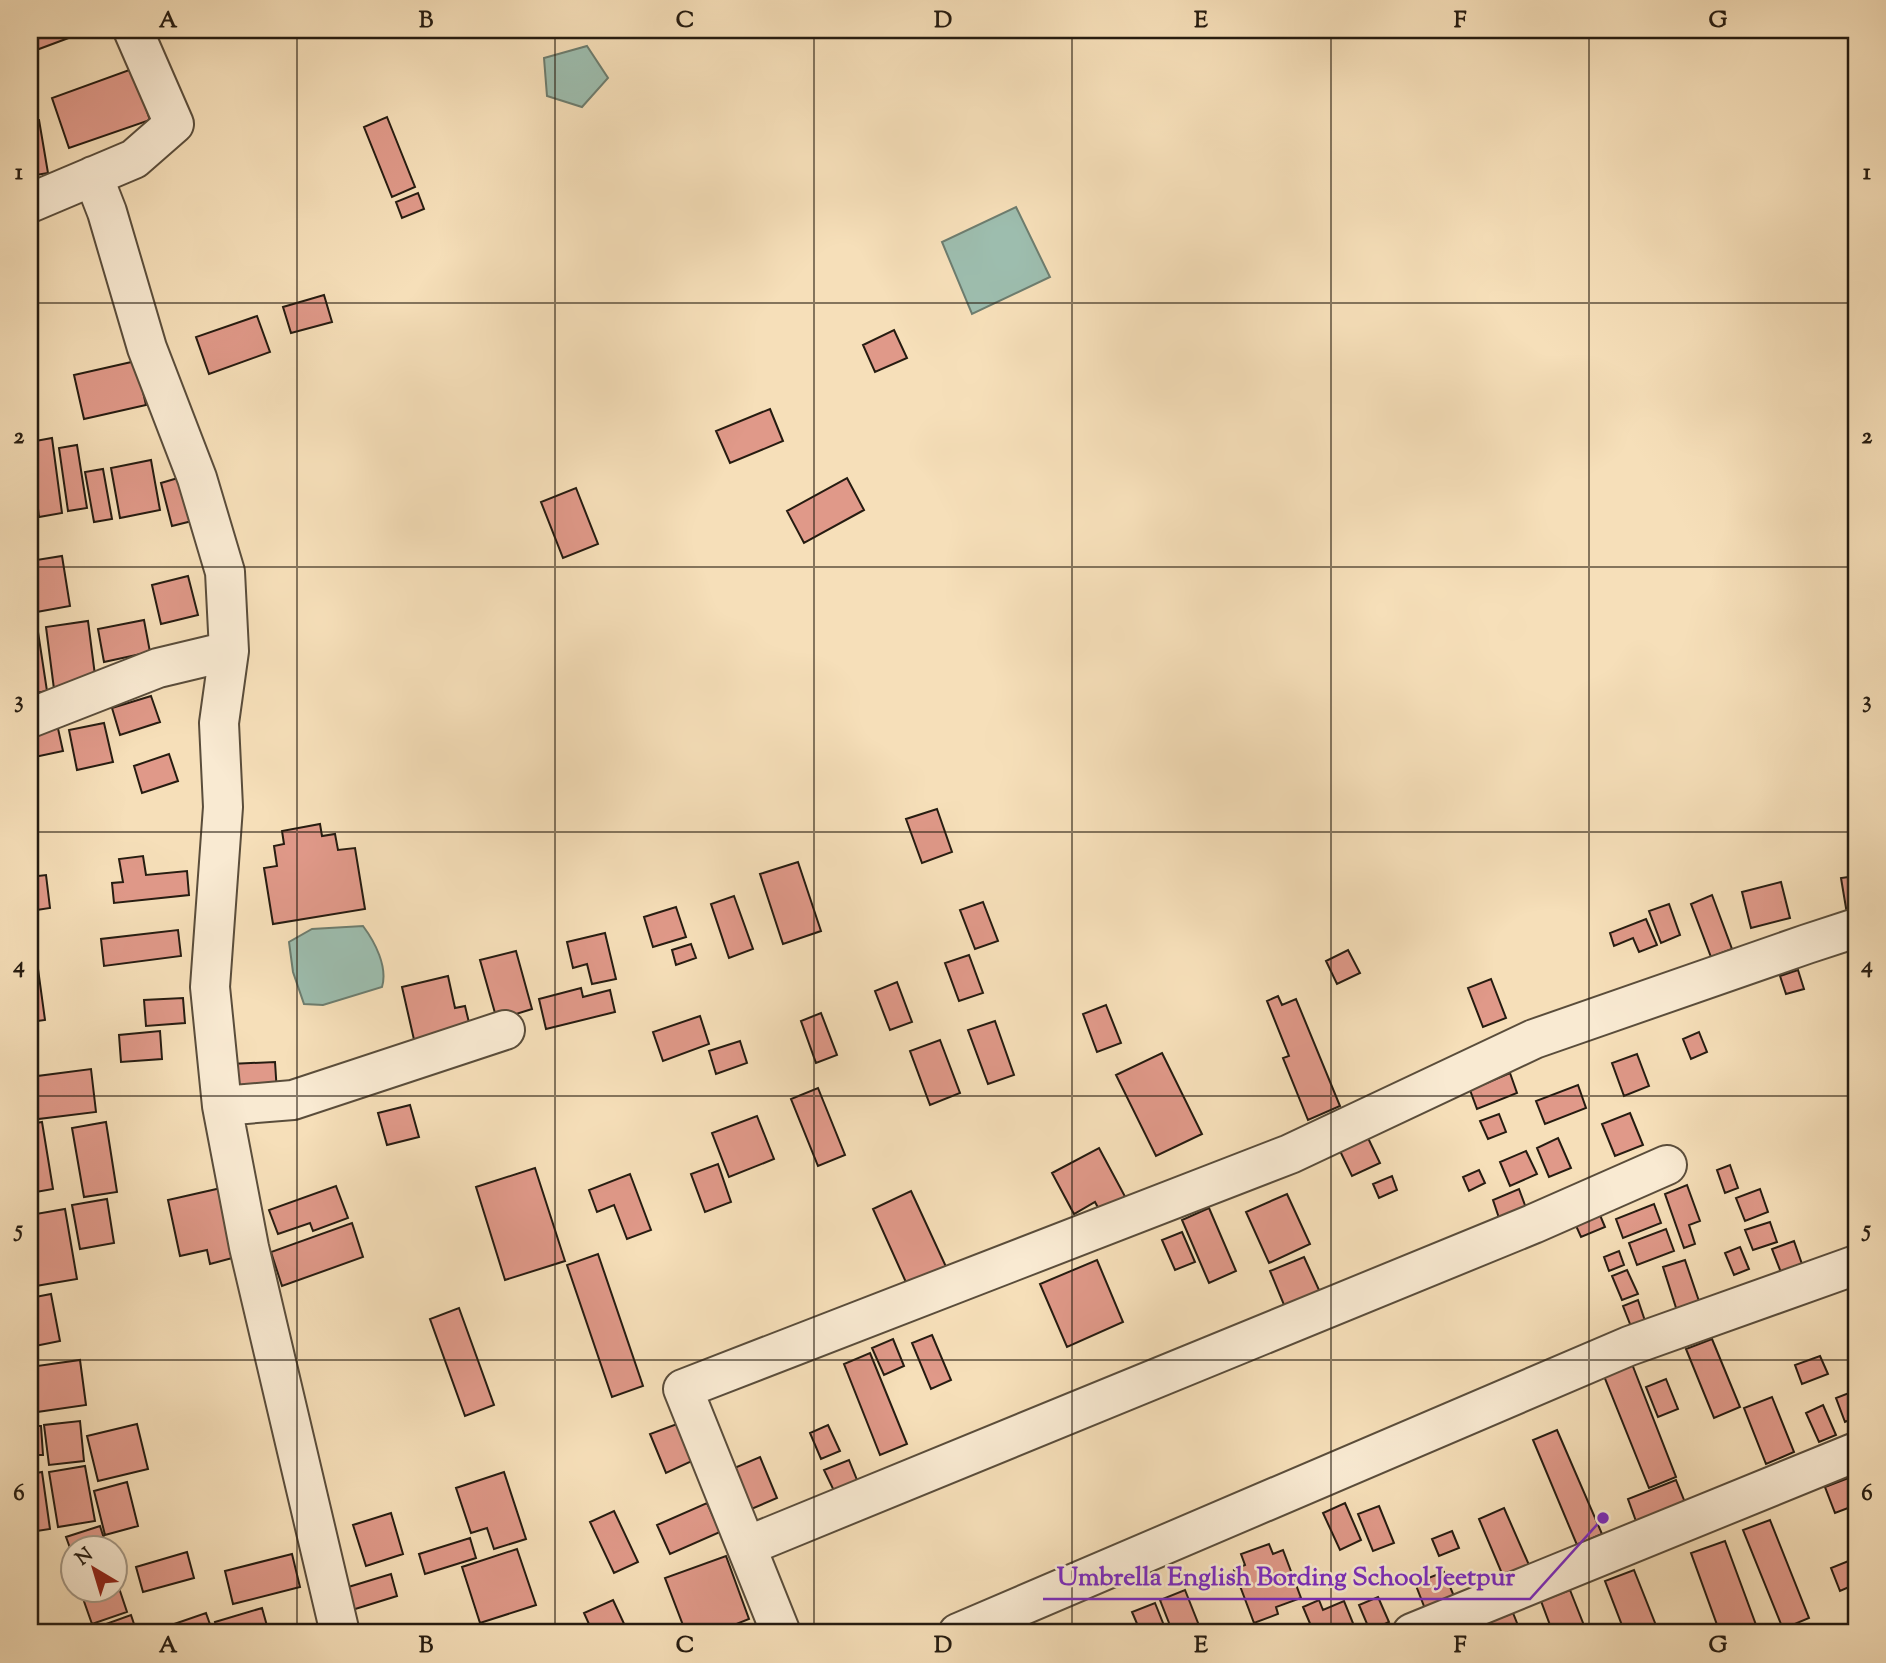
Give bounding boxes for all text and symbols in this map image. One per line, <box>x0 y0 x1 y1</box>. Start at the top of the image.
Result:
text: A <box>159 5 178 38</box>
text: B <box>419 5 434 38</box>
text: C <box>676 5 694 38</box>
text: D <box>934 5 952 38</box>
text: E <box>1194 5 1208 38</box>
text: F <box>1454 5 1467 38</box>
text: G <box>1709 5 1728 38</box>
text: 1 <box>15 157 23 190</box>
text: 1 <box>1863 157 1871 190</box>
text: 2 <box>14 421 25 454</box>
text: 2 <box>1862 421 1873 454</box>
text: 3 <box>14 685 24 718</box>
text: 3 <box>1862 685 1872 718</box>
text: 4 <box>12 950 25 983</box>
text: 4 <box>1860 950 1873 983</box>
text: 5 <box>13 1214 23 1247</box>
text: 5 <box>1861 1214 1871 1247</box>
text: 6 <box>13 1478 25 1511</box>
text: 6 <box>1861 1478 1873 1511</box>
north arrow <box>60 1534 130 1604</box>
text: N <box>71 1542 99 1573</box>
callout: Umbrella English Bording School Jeetpur <box>1043 1552 1530 1599</box>
text: Umbrella English Bording School Jeetpur <box>1057 1560 1515 1597</box>
text: A <box>159 1630 178 1663</box>
text: B <box>419 1630 434 1663</box>
text: C <box>676 1630 694 1663</box>
text: D <box>934 1630 952 1663</box>
text: E <box>1194 1630 1208 1663</box>
text: F <box>1454 1630 1467 1663</box>
text: G <box>1709 1630 1728 1663</box>

